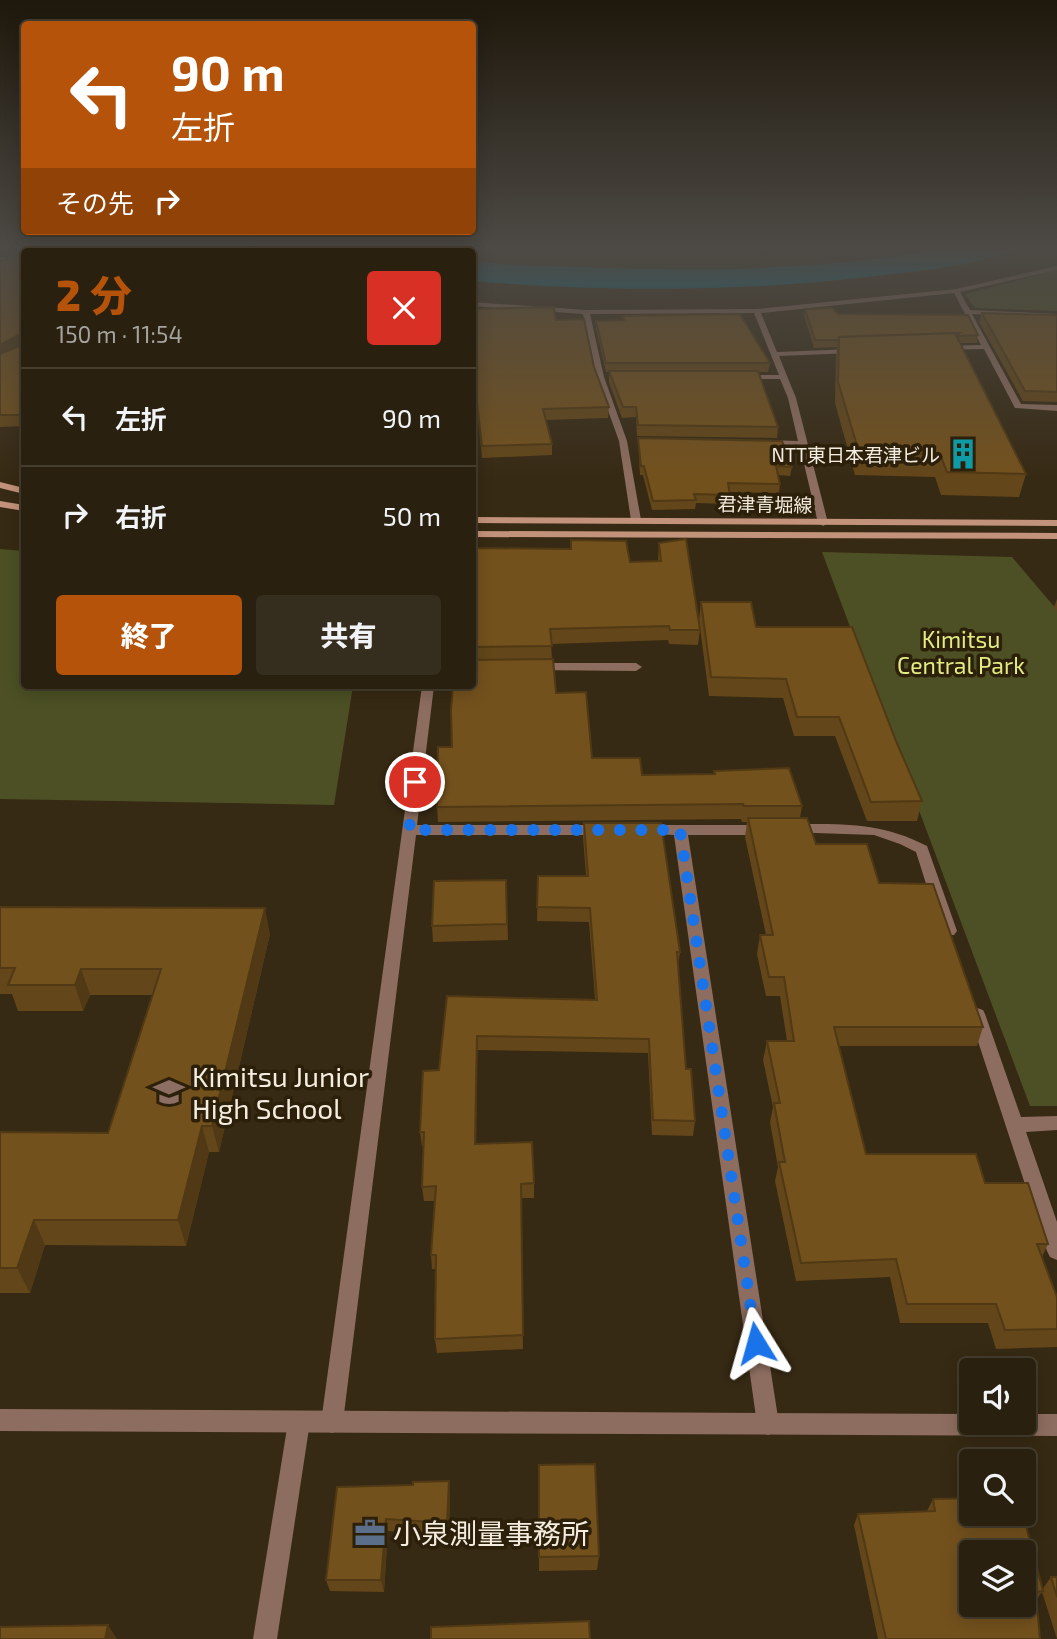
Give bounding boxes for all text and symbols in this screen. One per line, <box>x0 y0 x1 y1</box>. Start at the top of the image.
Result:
text: 90 m <box>171 42 285 101</box>
icon: left <box>56 49 147 140</box>
text: 左折 <box>171 107 235 145</box>
icon: right <box>148 182 186 220</box>
text: その先 <box>56 187 134 218</box>
text: 2 分 <box>56 269 132 319</box>
button: close <box>367 271 441 345</box>
text: 150 m · 11:54 <box>56 320 183 348</box>
icon: left <box>56 398 94 436</box>
text: 90 m <box>382 402 441 433</box>
text: 左折 <box>115 403 167 434</box>
building icon: NTT東日本君津ビル <box>946 437 980 471</box>
place label: NTT東日本君津ビル <box>772 443 940 466</box>
street label: 君津青堀線 <box>717 492 813 516</box>
icon: right <box>56 496 94 534</box>
text: 50 m <box>383 500 441 531</box>
text: 右折 <box>115 501 167 532</box>
button: 終了 <box>56 595 242 675</box>
button: 共有 <box>256 595 441 675</box>
park label: Kimitsu Central Park <box>897 625 1025 679</box>
pin <box>385 752 445 812</box>
icon: arrive <box>396 763 434 801</box>
place label: Kimitsu Junior High School <box>192 1059 369 1125</box>
school or university icon: Kimitsu Junior High School <box>152 1075 186 1109</box>
position arrow <box>719 1306 793 1380</box>
map controls <box>959 1358 1036 1617</box>
button: sound <box>959 1358 1036 1435</box>
button: search <box>959 1449 1036 1526</box>
office icon: 小泉測量事務所 <box>353 1516 387 1550</box>
place label: 小泉測量事務所 <box>393 1516 589 1550</box>
button: layers <box>959 1540 1036 1617</box>

